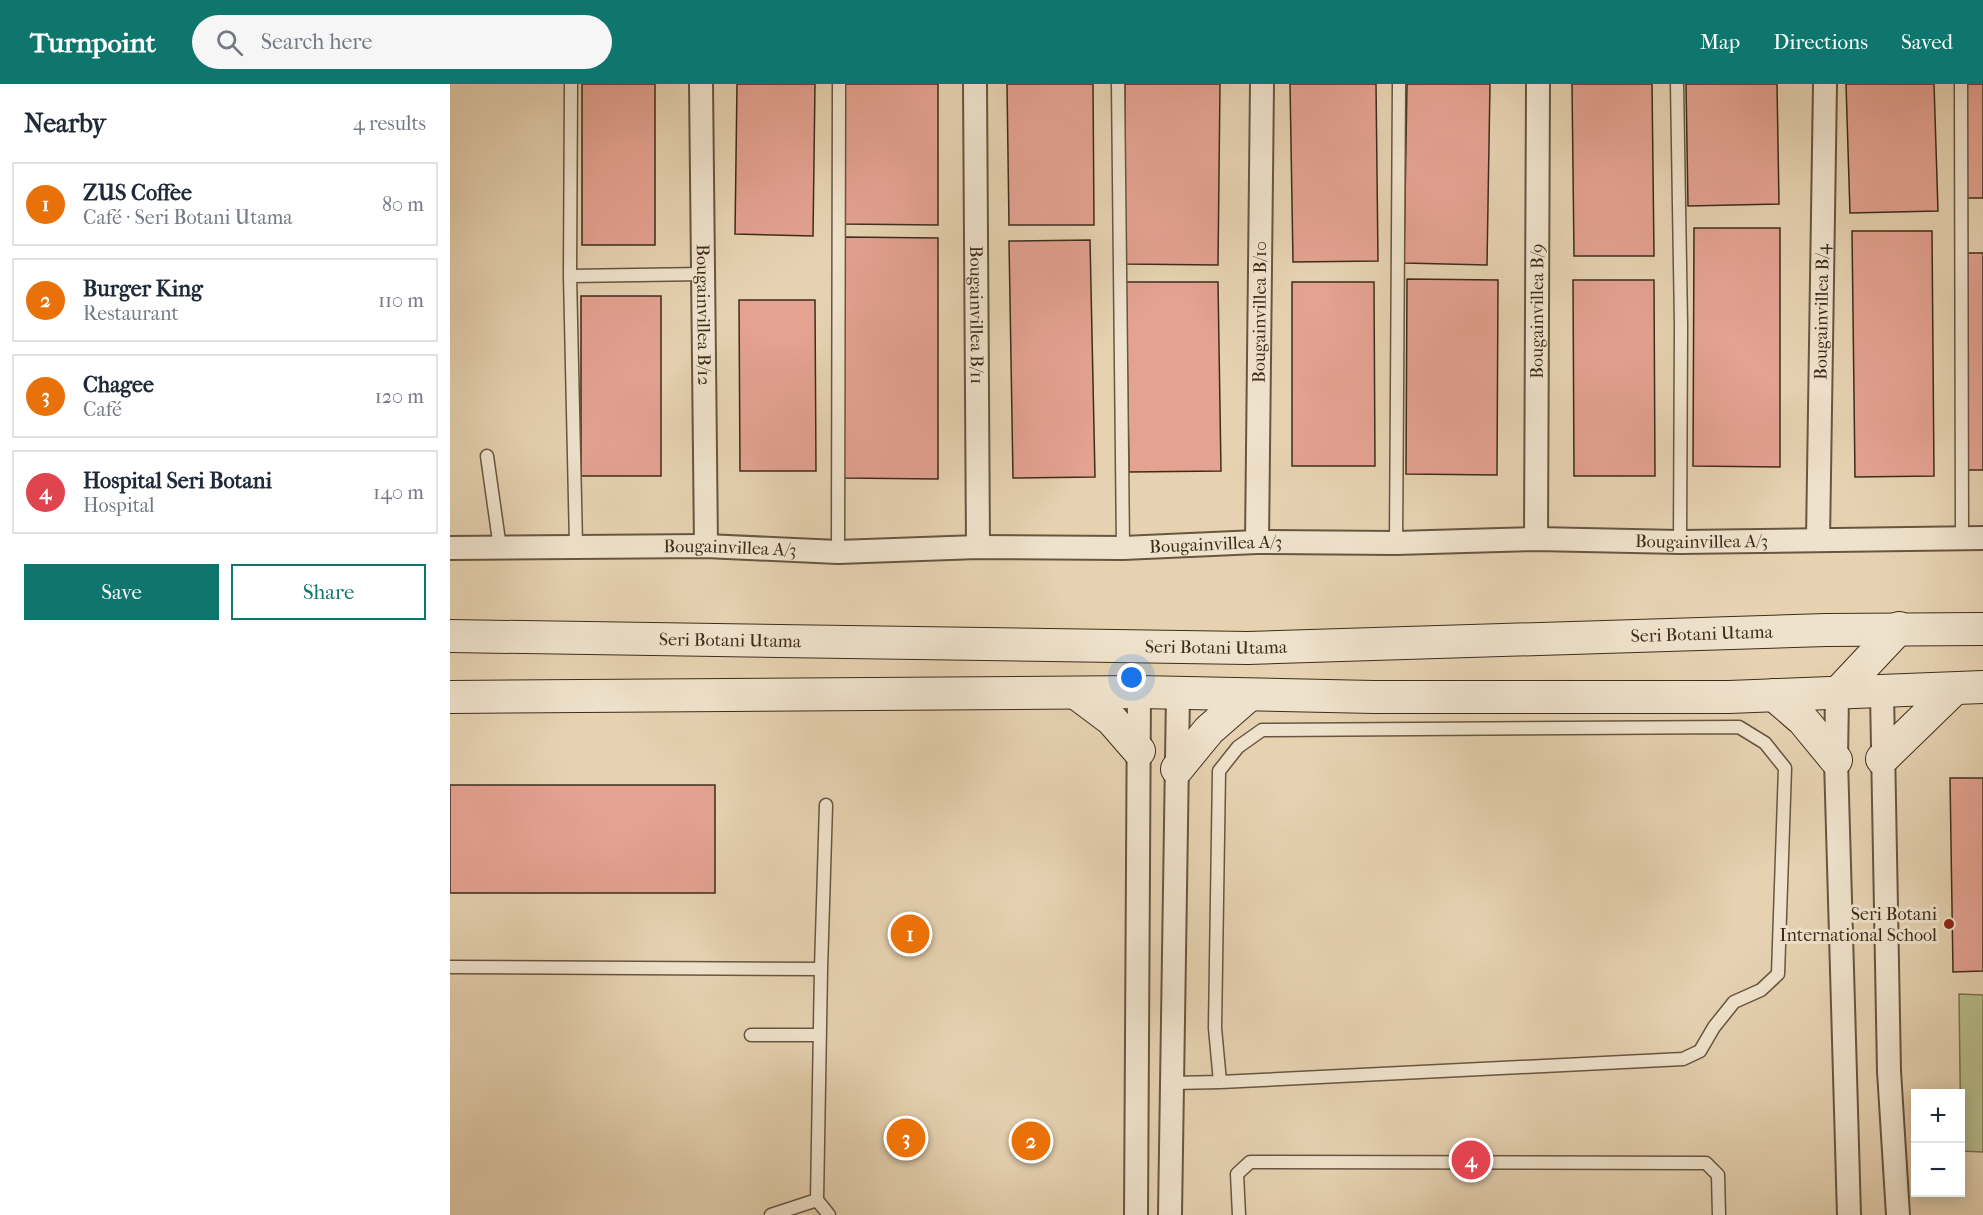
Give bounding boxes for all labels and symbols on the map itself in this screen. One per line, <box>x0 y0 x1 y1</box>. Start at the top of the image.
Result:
street label: Bougainvillea B/10 <box>1248 241 1271 383</box>
street label: Bougainvillea B/9 <box>1526 243 1548 379</box>
street label: Bougainvillea B/12 <box>692 244 715 386</box>
street label: Bougainvillea B/4 <box>1810 244 1833 380</box>
street label: Bougainvillea B/11 <box>966 246 987 384</box>
street label: Bougainvillea A/3 <box>1635 530 1768 553</box>
street label: Bougainvillea A/3 <box>1149 531 1282 557</box>
street label: Bougainvillea A/3 <box>663 535 797 561</box>
street label: Seri Botani Utama <box>1630 621 1774 647</box>
street label: Seri Botani Utama <box>659 629 802 652</box>
street label: Seri Botani Utama <box>1145 636 1288 659</box>
your location <box>1117 663 1146 692</box>
place label: Seri Botani International School <box>1779 904 1938 946</box>
pin: 1 <box>890 912 930 956</box>
marker: Seri Botani International School <box>1942 917 1956 931</box>
pin: 3 <box>886 1116 926 1160</box>
pin: 2 <box>1012 1118 1050 1164</box>
pin: 4 <box>1452 1138 1490 1182</box>

